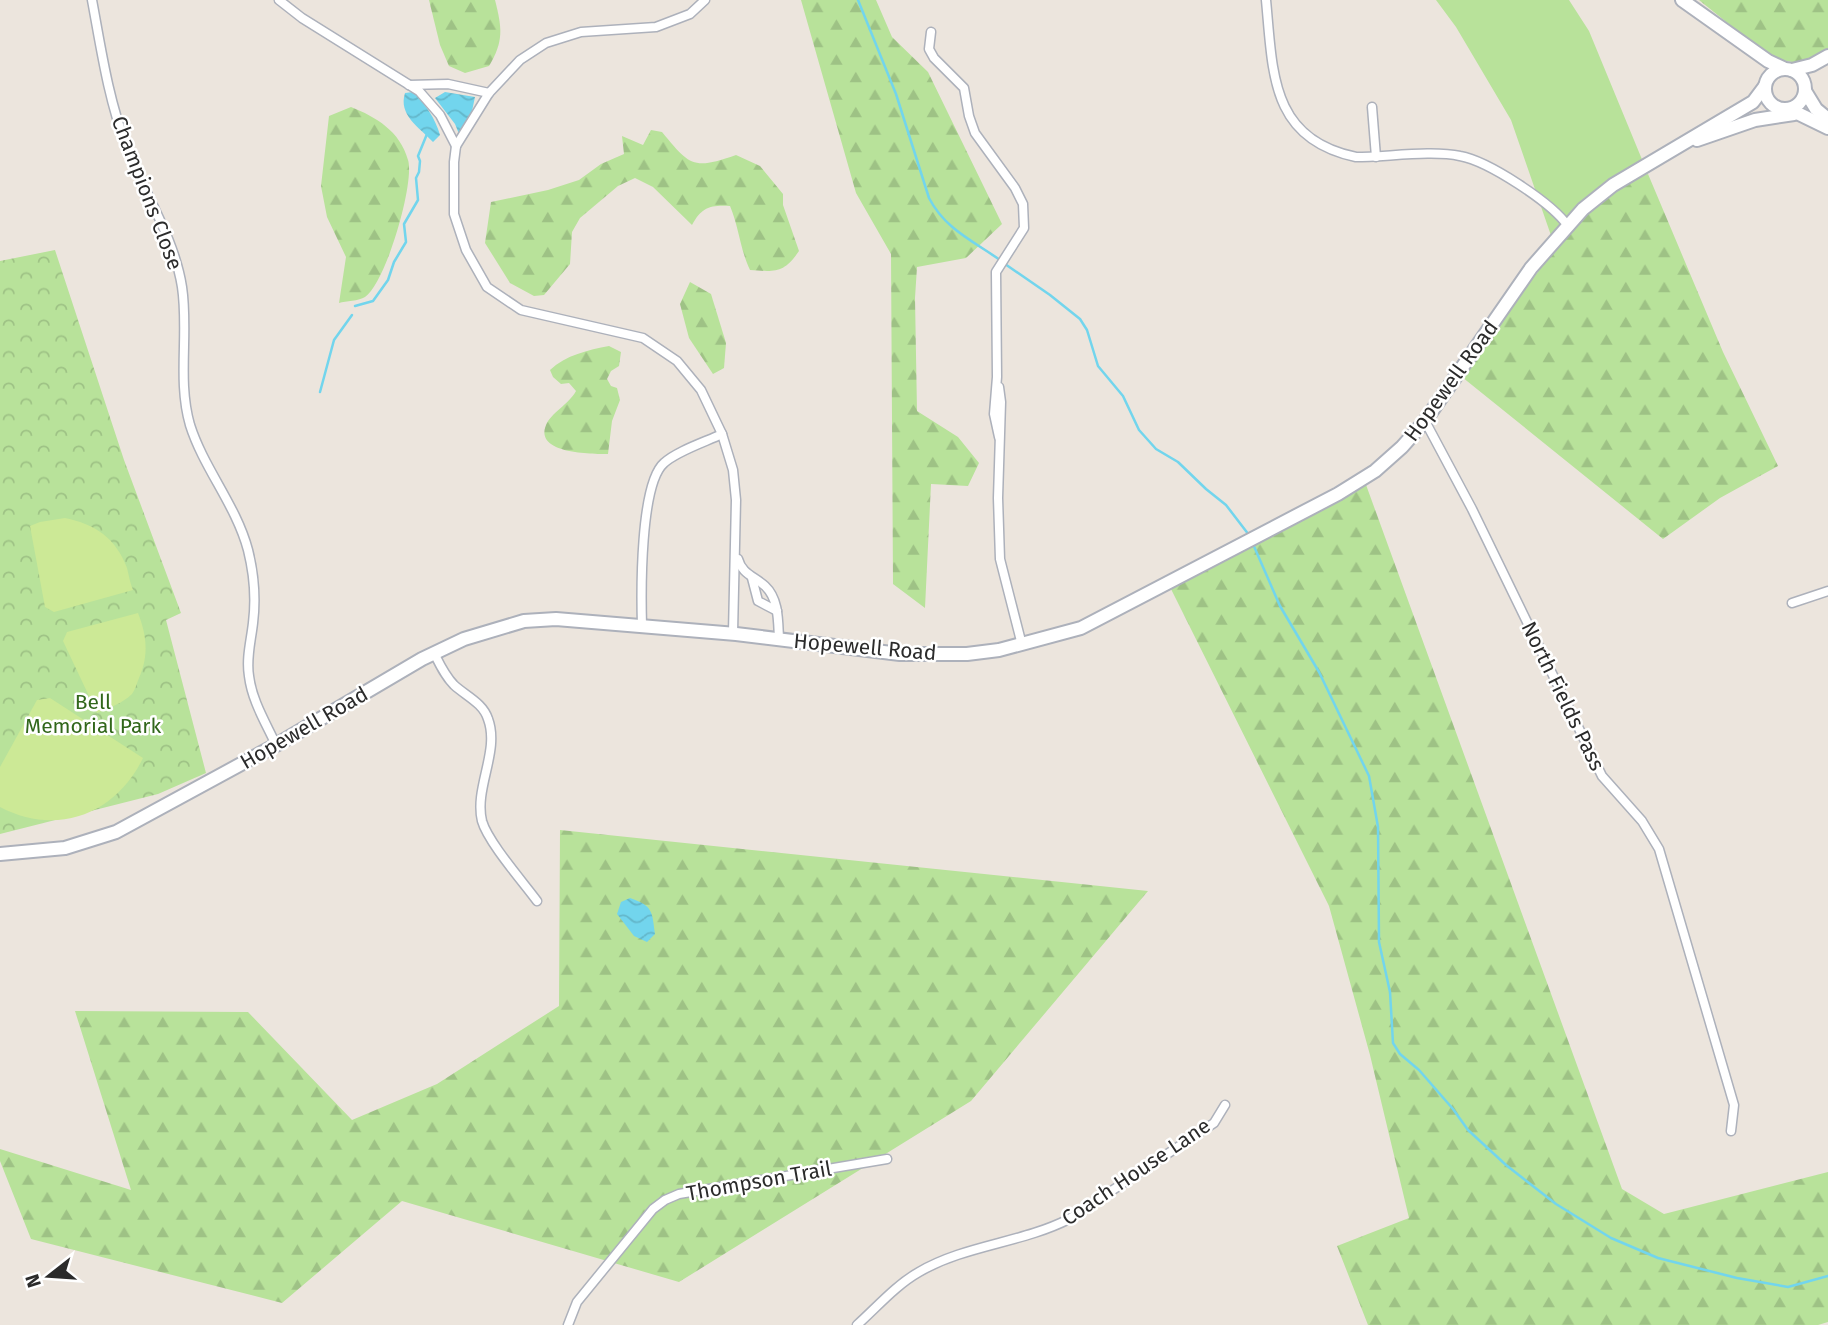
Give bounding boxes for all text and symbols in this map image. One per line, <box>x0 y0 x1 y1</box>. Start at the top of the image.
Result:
street label: Champions Close <box>106 112 188 274</box>
street label: Hopewell Road <box>1398 315 1504 447</box>
street label: North Fields Pass <box>1516 617 1610 775</box>
street label: Hopewell Road <box>793 628 937 666</box>
street label: Hopewell Road <box>235 681 373 775</box>
park label: Bell Memorial Park <box>25 689 161 739</box>
street label: Coach House Lane <box>1057 1113 1215 1231</box>
street label: Thompson Trail <box>684 1155 834 1207</box>
north arrow <box>14 1241 84 1311</box>
text: N <box>20 1271 46 1290</box>

